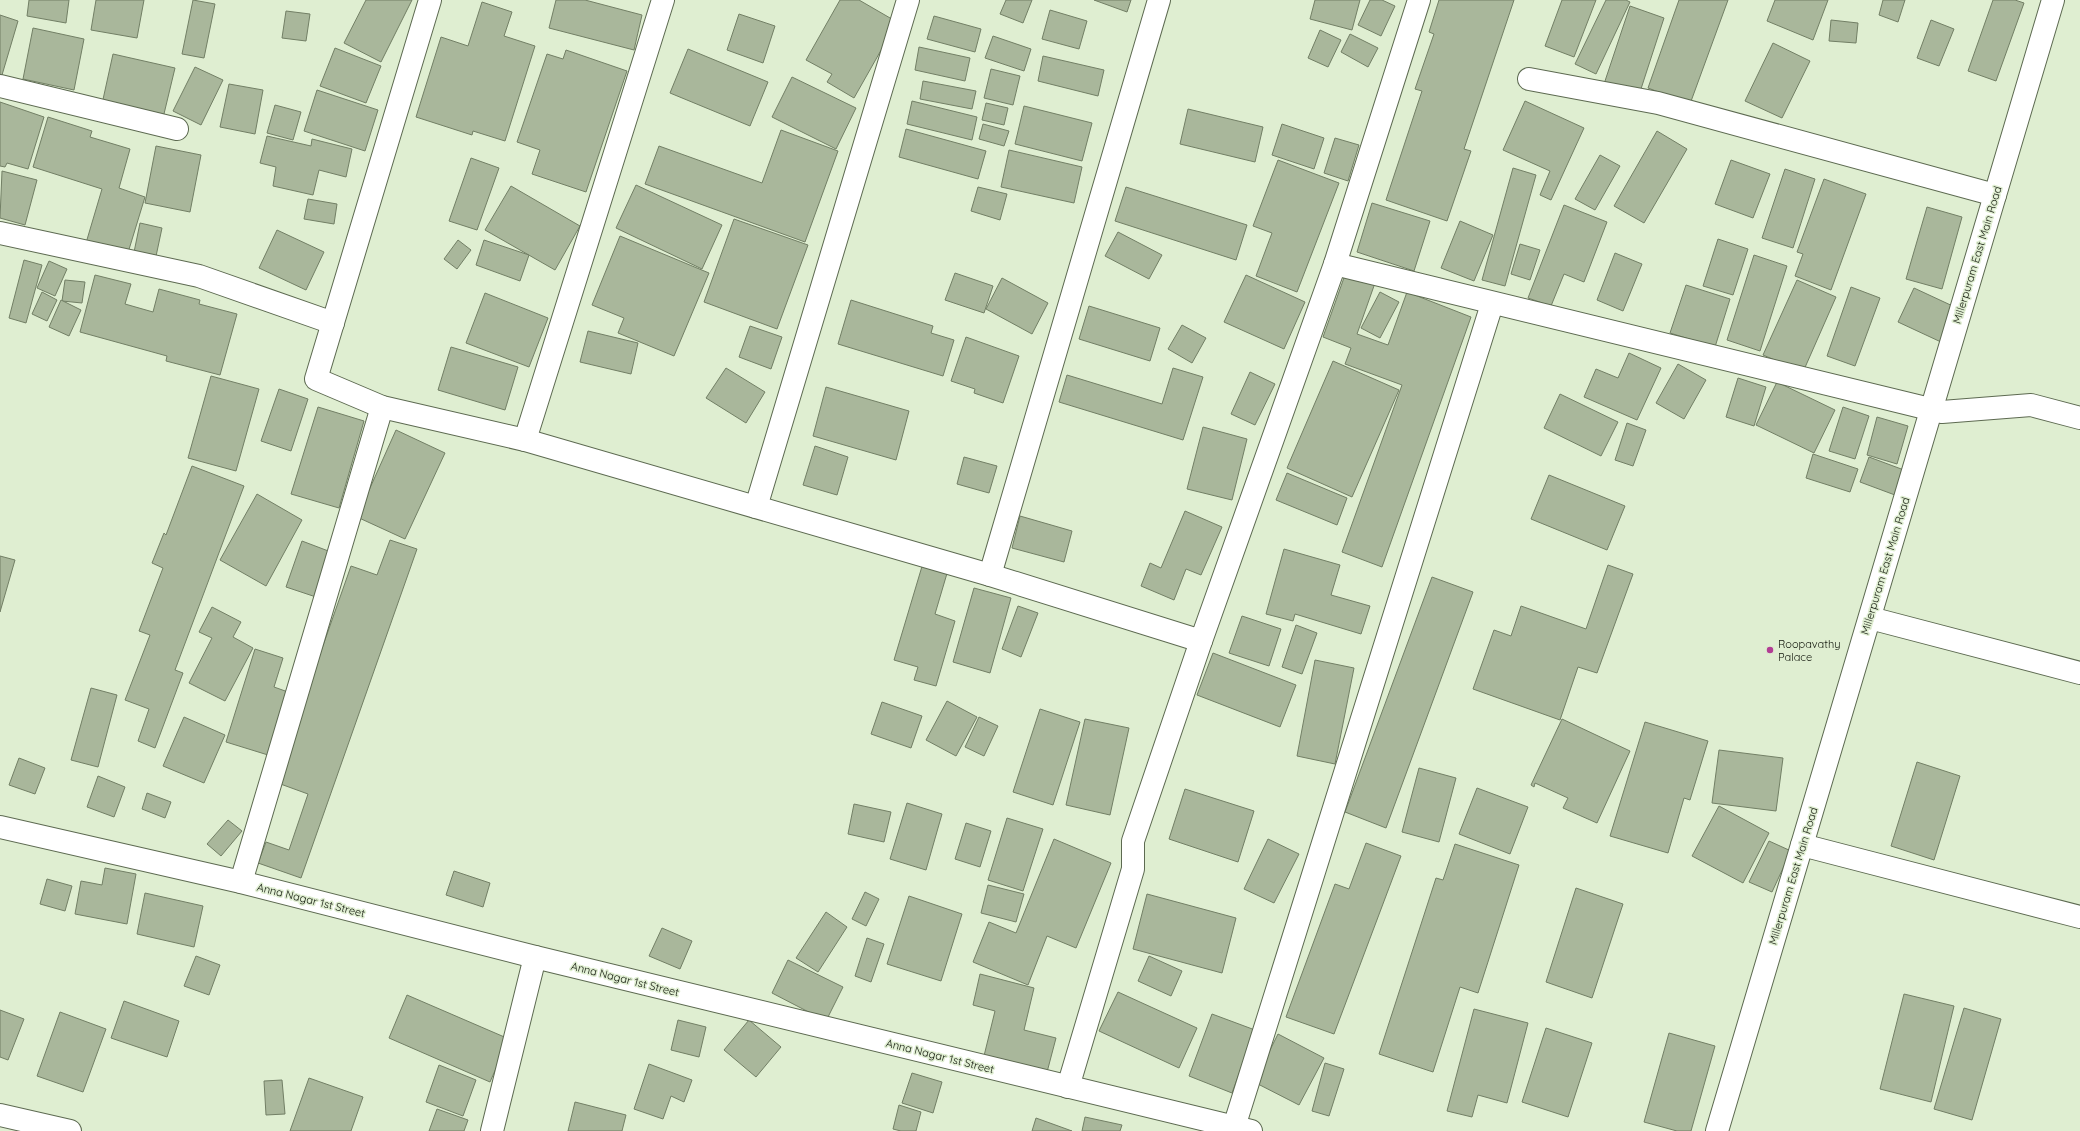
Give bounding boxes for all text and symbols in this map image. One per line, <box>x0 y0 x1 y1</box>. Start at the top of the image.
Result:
street label: Millerpuram East Main Road <box>1949 185 2005 325</box>
street label: Millerpuram East Main Road <box>1857 496 1913 636</box>
place label: Roopavathy Palace <box>1778 637 1840 664</box>
marker: Roopavathy Palace <box>1765 645 1775 655</box>
street label: Millerpuram East Main Road <box>1765 806 1821 946</box>
street label: Anna Nagar 1st Street <box>255 880 367 920</box>
street label: Anna Nagar 1st Street <box>569 959 681 999</box>
street label: Anna Nagar 1st Street <box>884 1036 996 1076</box>

